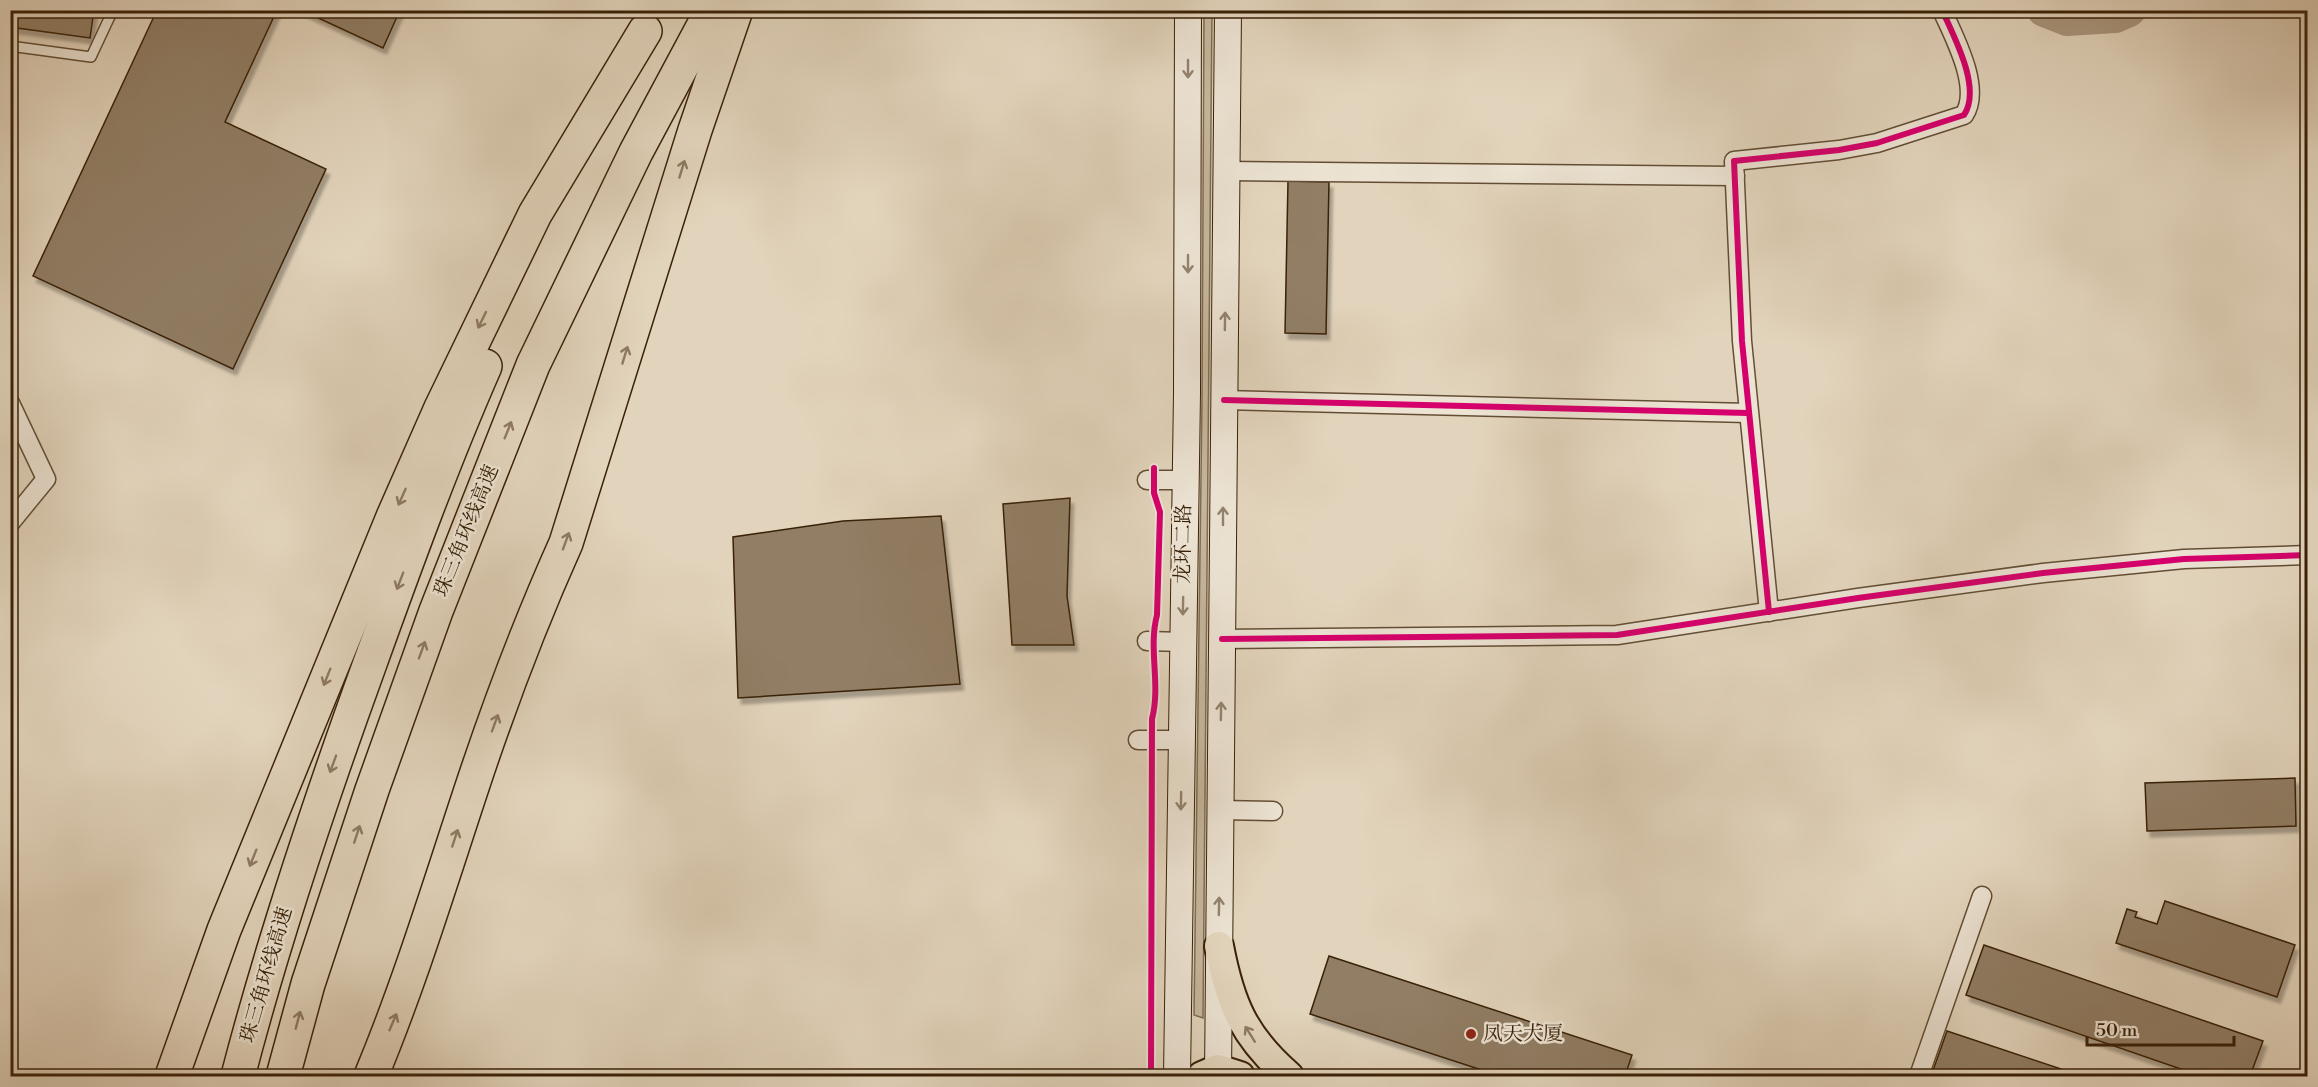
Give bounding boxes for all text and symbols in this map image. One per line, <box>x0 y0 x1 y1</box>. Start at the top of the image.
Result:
one-way arrow <box>1182 58 1194 78</box>
one-way arrow <box>678 160 689 179</box>
one-way arrow <box>1182 253 1194 273</box>
one-way arrow <box>476 310 488 328</box>
one-way arrow <box>1219 311 1231 331</box>
one-way arrow <box>620 346 631 365</box>
one-way arrow <box>503 421 514 439</box>
street label: 珠三角环线高速 <box>429 461 505 601</box>
one-way arrow <box>396 488 407 506</box>
street label: 龙环二路 <box>1171 504 1197 584</box>
one-way arrow <box>1217 506 1229 526</box>
one-way arrow <box>561 532 572 551</box>
one-way arrow <box>393 571 404 589</box>
one-way arrow <box>1177 595 1189 615</box>
one-way arrow <box>417 641 428 660</box>
one-way arrow <box>321 668 332 686</box>
one-way arrow <box>1216 701 1227 721</box>
one-way arrow <box>491 714 502 733</box>
one-way arrow <box>327 754 338 773</box>
one-way arrow <box>1176 790 1187 810</box>
one-way arrow <box>352 825 363 844</box>
one-way arrow <box>451 829 462 848</box>
one-way arrow <box>247 848 258 867</box>
one-way arrow <box>1213 896 1225 916</box>
street label: 珠三角环线高速 <box>236 904 298 1046</box>
scale bar <box>2087 1009 2234 1047</box>
one-way arrow <box>293 1011 304 1030</box>
one-way arrow <box>388 1014 399 1032</box>
text: 50 m <box>2096 1019 2138 1042</box>
place label: 凤天大厦 <box>1483 1022 1563 1047</box>
one-way arrow <box>1243 1026 1255 1043</box>
marker: 凤天大厦 <box>1464 1027 1478 1041</box>

